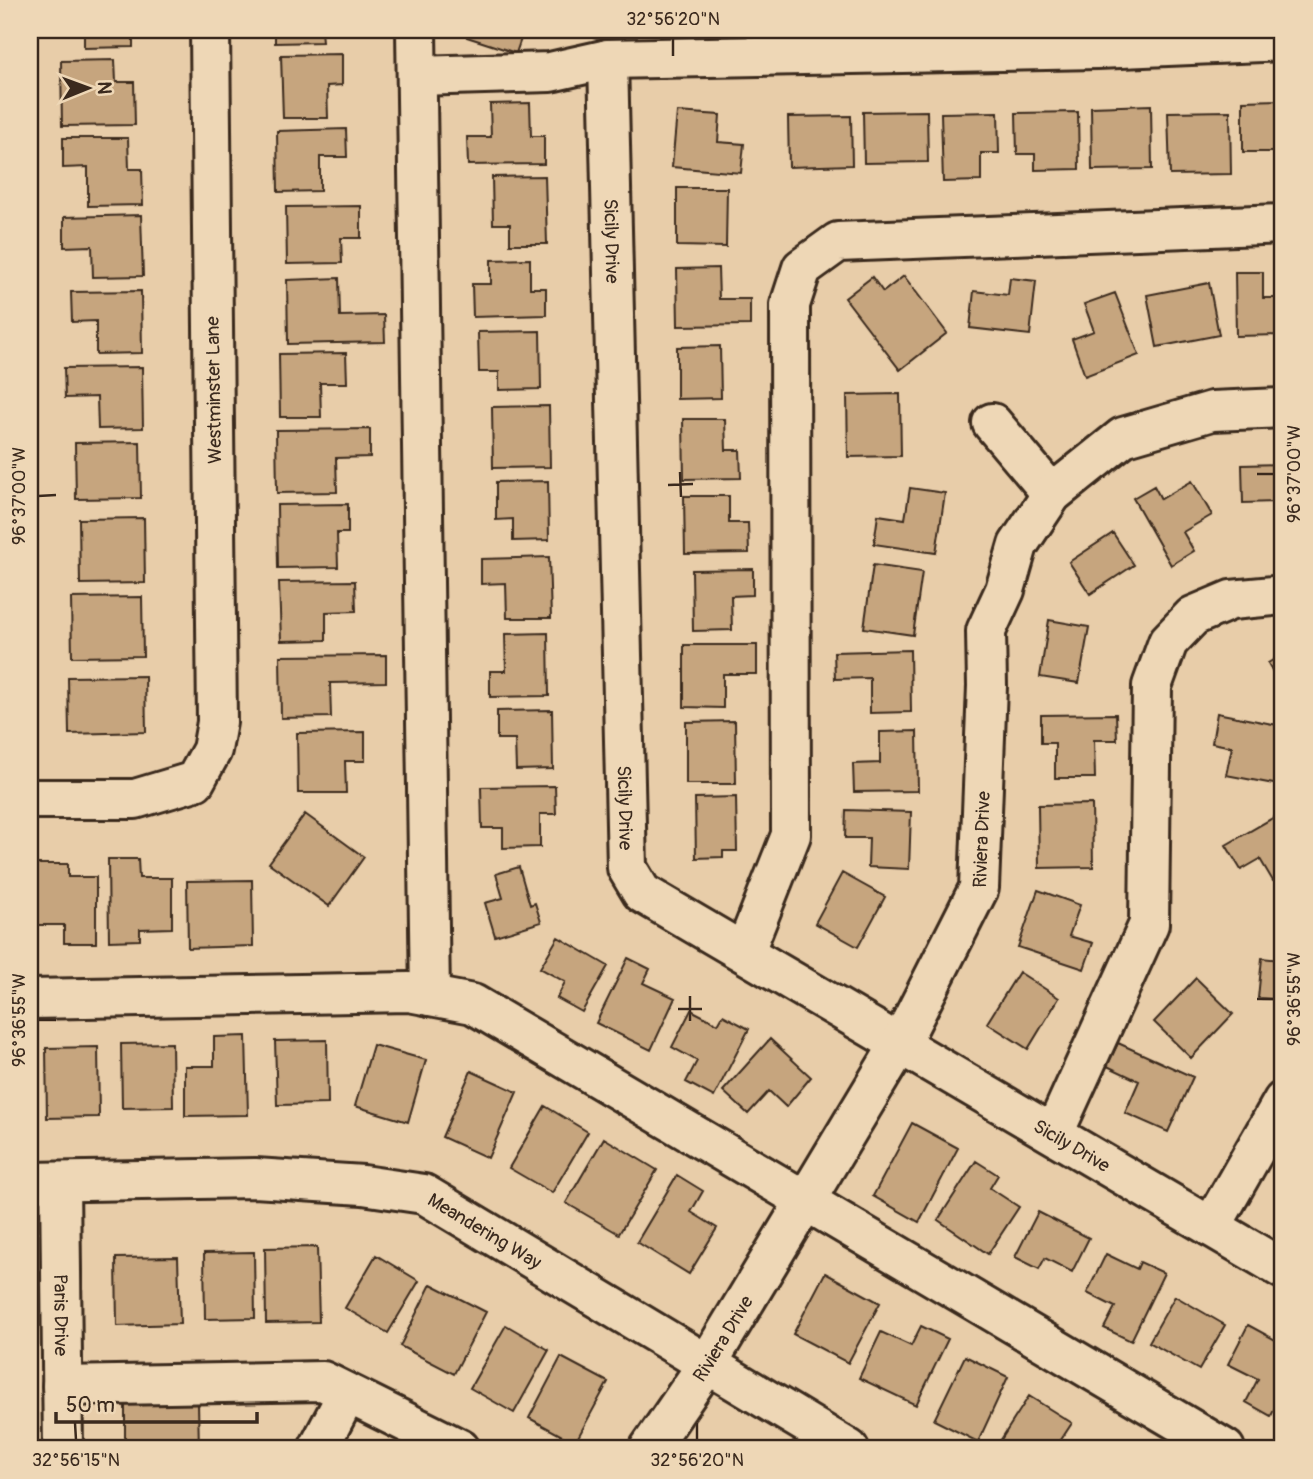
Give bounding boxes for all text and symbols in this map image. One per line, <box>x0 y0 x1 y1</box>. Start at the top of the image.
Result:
text: 32°56'20"N <box>626 8 720 31</box>
north arrow <box>52 52 122 122</box>
text: N <box>92 81 116 94</box>
street label: Sicily Drive <box>598 198 624 284</box>
street label: Westminster Lane <box>201 315 227 464</box>
text: 96°37'00"W <box>1283 425 1306 523</box>
text: 96°37'00"W <box>8 447 31 545</box>
street label: Sicily Drive <box>612 765 638 851</box>
street label: Riviera Drive <box>968 790 996 888</box>
text: 96°36'55"W <box>1283 952 1306 1046</box>
text: 96°36'55"W <box>8 973 31 1067</box>
street label: Sicily Drive <box>1029 1114 1115 1178</box>
street label: Meandering Way <box>423 1188 546 1275</box>
street label: Paris Drive <box>48 1274 73 1357</box>
street label: Riviera Drive <box>688 1291 759 1387</box>
scale bar <box>56 1381 257 1425</box>
text: 50 m <box>66 1392 115 1419</box>
text: 32°56'15"N <box>32 1449 120 1472</box>
text: 32°56'20"N <box>650 1449 744 1472</box>

